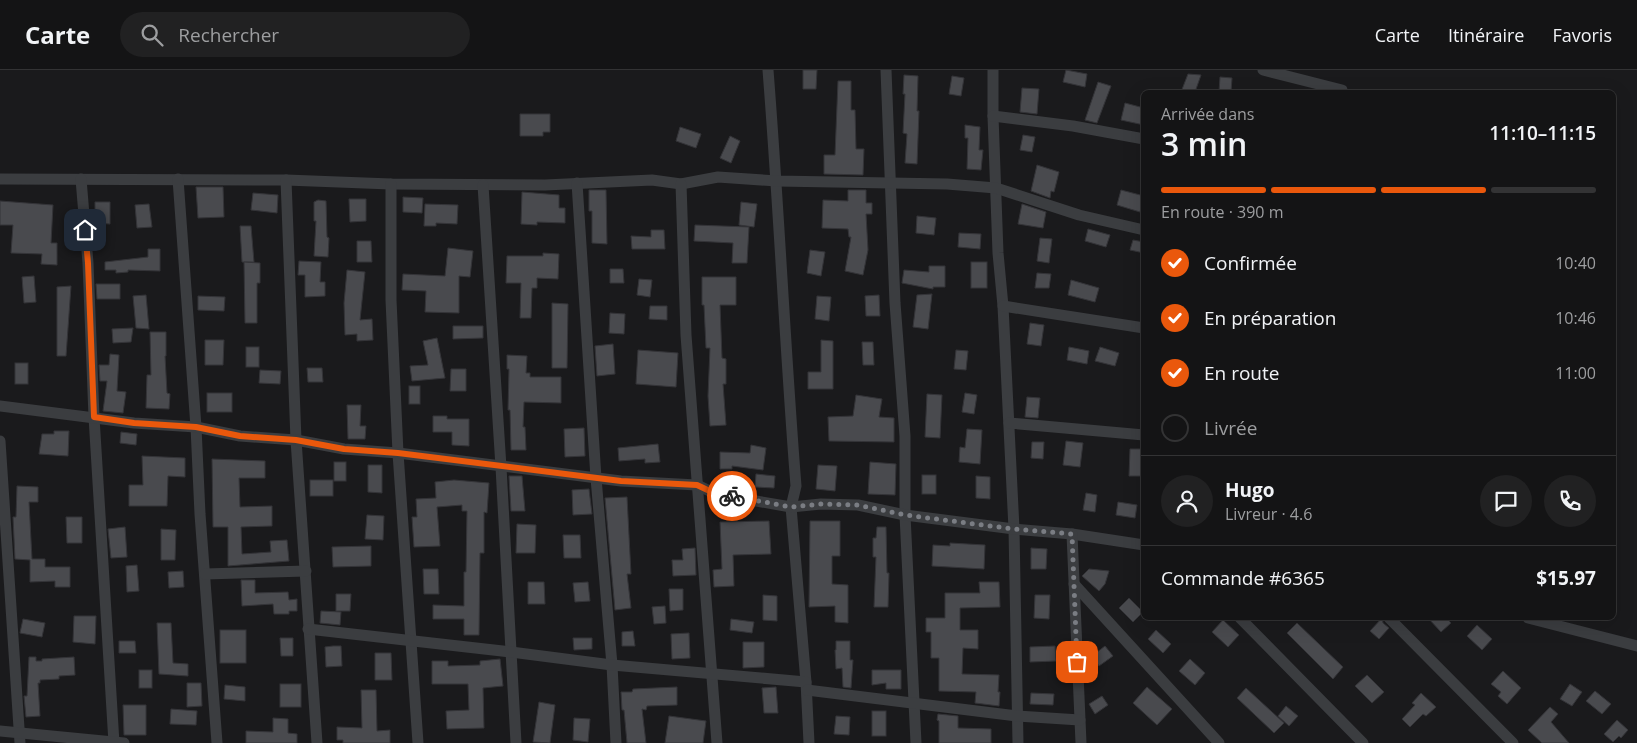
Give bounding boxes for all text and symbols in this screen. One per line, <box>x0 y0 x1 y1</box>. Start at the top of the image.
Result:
search box <box>120 12 470 57</box>
text: Carte <box>25 18 90 51</box>
icon: search <box>138 21 166 49</box>
text: Rechercher <box>178 22 279 48</box>
text: Carte <box>1375 23 1420 47</box>
text: Itinéraire <box>1448 23 1524 47</box>
text: Favoris <box>1552 23 1612 47</box>
text: Arrivée dans <box>1161 103 1254 125</box>
text: 11:10–11:15 <box>1489 120 1596 146</box>
text: 3 min <box>1161 122 1247 165</box>
text: En route · 390 m <box>1161 201 1283 223</box>
pin <box>64 209 106 251</box>
icon: home <box>71 216 99 244</box>
icon: check <box>1161 249 1189 277</box>
text: Confirmée <box>1204 250 1297 276</box>
text: 10:40 <box>1555 252 1596 274</box>
icon: check <box>1161 304 1189 332</box>
text: En préparation <box>1204 305 1336 331</box>
text: 10:46 <box>1555 307 1596 329</box>
icon: check <box>1161 359 1189 387</box>
text: En route <box>1204 360 1279 386</box>
text: 11:00 <box>1555 362 1596 384</box>
text: Livrée <box>1204 415 1257 441</box>
courier <box>707 471 757 521</box>
button: person <box>1161 475 1213 527</box>
button: chat <box>1480 475 1532 527</box>
button: phone <box>1544 475 1596 527</box>
text: Hugo <box>1225 477 1275 503</box>
icon: bike <box>718 482 746 510</box>
text: Livreur · 4.6 <box>1225 503 1312 525</box>
text: Commande #6365 <box>1161 565 1325 591</box>
text: $15.97 <box>1536 565 1596 591</box>
pin <box>1056 641 1098 683</box>
icon: bag <box>1063 648 1091 676</box>

